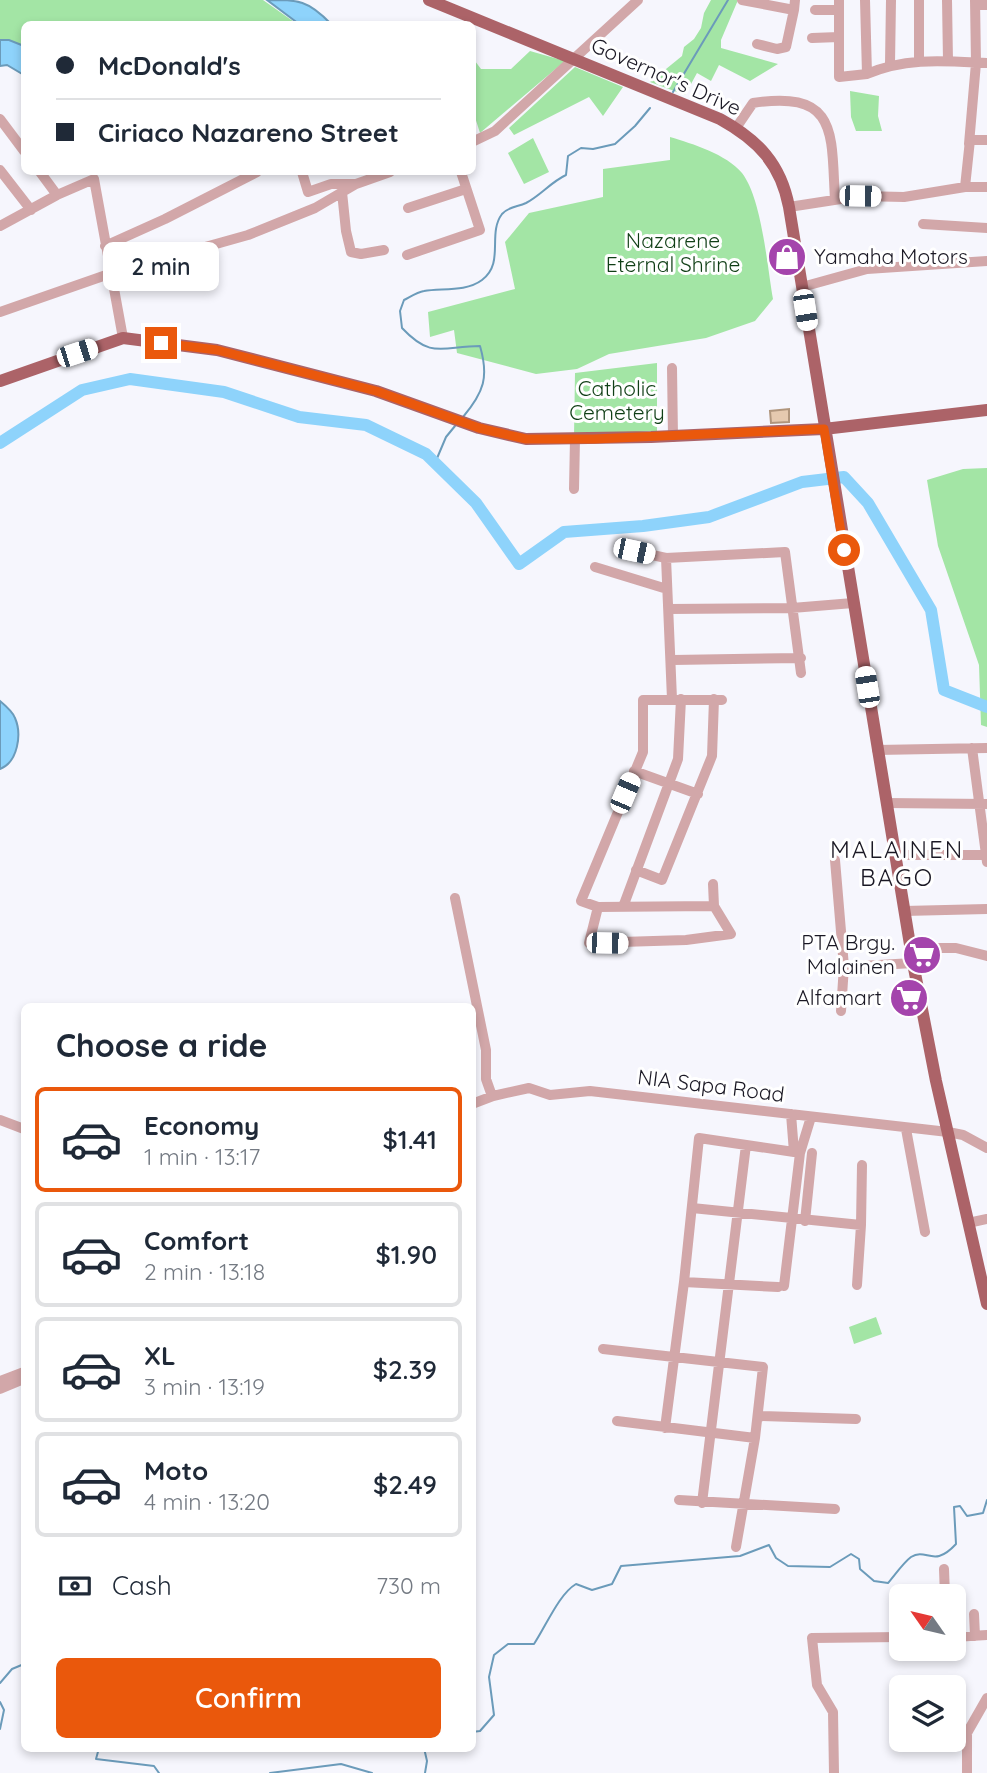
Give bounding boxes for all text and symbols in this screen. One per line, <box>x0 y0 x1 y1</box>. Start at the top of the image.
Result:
street label: Governor's Drive <box>587 31 745 121</box>
text: McDonald's <box>98 49 241 82</box>
text: Ciriaco Nazareno Street <box>98 116 399 149</box>
car <box>839 185 882 207</box>
park label: Nazarene Eternal Shrine <box>606 227 740 277</box>
shop icon: Yamaha Motors <box>766 236 808 278</box>
callout: 2 min <box>103 242 219 290</box>
place label: Yamaha Motors <box>814 243 968 269</box>
text: 2 min <box>131 252 191 281</box>
car <box>792 288 819 332</box>
route end <box>145 327 177 359</box>
car <box>54 337 101 369</box>
park label: Catholic Cemetery <box>569 375 665 425</box>
route start <box>828 534 860 566</box>
car <box>612 536 657 566</box>
car <box>854 665 881 709</box>
car <box>608 770 643 816</box>
district label: MALAINEN BAGO <box>830 834 964 892</box>
place label: PTA Brgy. Malainen <box>801 929 895 979</box>
car <box>586 932 629 954</box>
supermarket icon: PTA Brgy. Malainen <box>901 934 943 976</box>
supermarket icon: Alfamart <box>888 977 930 1019</box>
place label: Alfamart <box>796 984 882 1010</box>
text: Choose a ride <box>56 1025 268 1065</box>
street label: NIA Sapa Road <box>636 1063 786 1107</box>
icon: car <box>60 1108 123 1171</box>
text: Economy <box>144 1109 259 1142</box>
text: $1.41 <box>383 1123 437 1156</box>
text: 1 min · 13:17 <box>144 1142 260 1171</box>
icon: car <box>60 1223 123 1286</box>
text: Comfort <box>144 1224 249 1257</box>
text: $1.90 <box>375 1238 437 1271</box>
text: 2 min · 13:18 <box>144 1257 265 1286</box>
icon: car <box>60 1338 123 1401</box>
text: XL <box>144 1339 176 1372</box>
text: $2.39 <box>373 1353 437 1386</box>
text: 3 min · 13:19 <box>144 1372 265 1401</box>
icon: car <box>60 1453 123 1516</box>
text: Moto <box>144 1454 208 1487</box>
text: $2.49 <box>373 1468 437 1501</box>
text: 4 min · 13:20 <box>144 1487 270 1516</box>
icon: cash <box>56 1567 94 1605</box>
text: Cash <box>112 1569 172 1602</box>
text: 730 m <box>376 1571 441 1600</box>
north arrow <box>889 1584 966 1661</box>
map controls <box>889 1584 966 1752</box>
button: Confirm <box>56 1658 441 1738</box>
button: layers <box>889 1675 966 1752</box>

